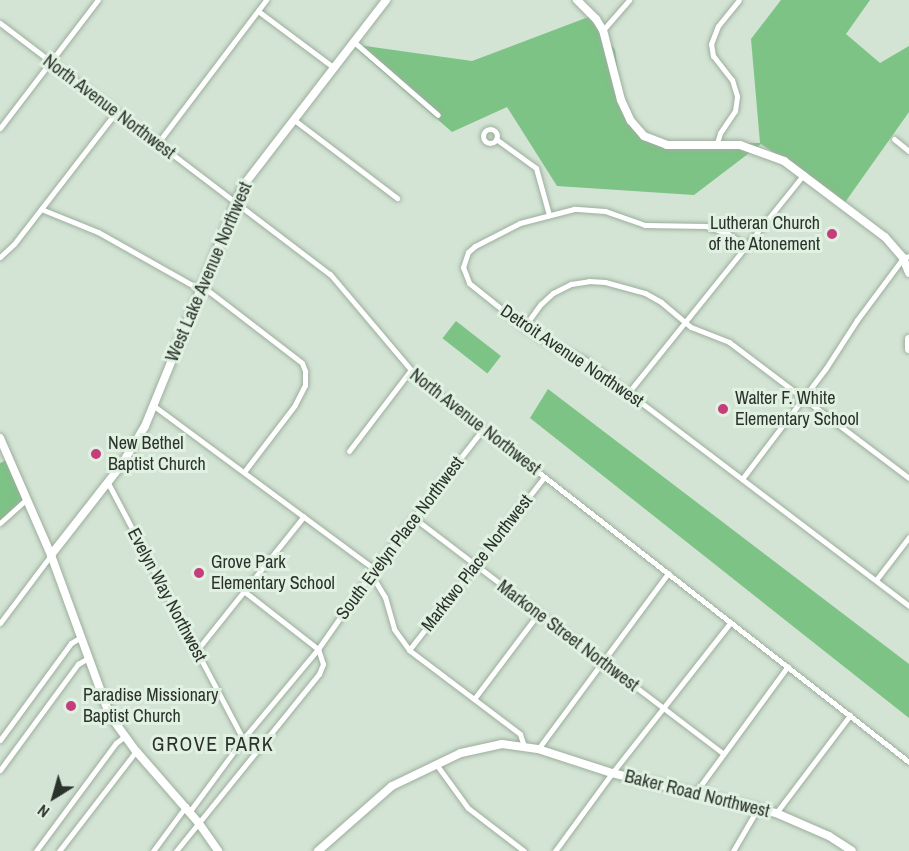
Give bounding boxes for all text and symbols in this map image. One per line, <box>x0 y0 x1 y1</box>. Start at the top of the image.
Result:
street label: North Avenue Northwest <box>38 50 180 164</box>
street label: West Lake Avenue Northwest <box>161 179 257 365</box>
place label: Lutheran Church of the Atonement <box>708 213 820 256</box>
marker: Lutheran Church of the Atonement <box>825 227 839 241</box>
street label: Detroit Avenue Northwest <box>496 300 648 412</box>
street label: North Avenue Northwest <box>405 364 545 480</box>
place label: Walter F. White Elementary School <box>735 388 859 430</box>
marker: Walter F. White Elementary School <box>716 402 730 416</box>
place label: New Bethel Baptist Church <box>108 433 206 476</box>
marker: New Bethel Baptist Church <box>89 447 103 461</box>
street label: South Evelyn Place Northwest <box>332 452 468 624</box>
street label: Marktwo Place Northwest <box>417 490 537 636</box>
street label: Evelyn Way Northwest <box>123 525 211 665</box>
place label: Grove Park Elementary School <box>211 552 335 594</box>
marker: Grove Park Elementary School <box>192 566 206 580</box>
street label: Markone Street Northwest <box>493 576 643 696</box>
place label: Paradise Missionary Baptist Church <box>83 685 218 728</box>
marker: Paradise Missionary Baptist Church <box>64 699 78 713</box>
district label: GROVE PARK <box>152 731 274 755</box>
street label: Baker Road Northwest <box>622 766 772 822</box>
north arrow <box>24 767 84 827</box>
text: N <box>33 800 54 823</box>

